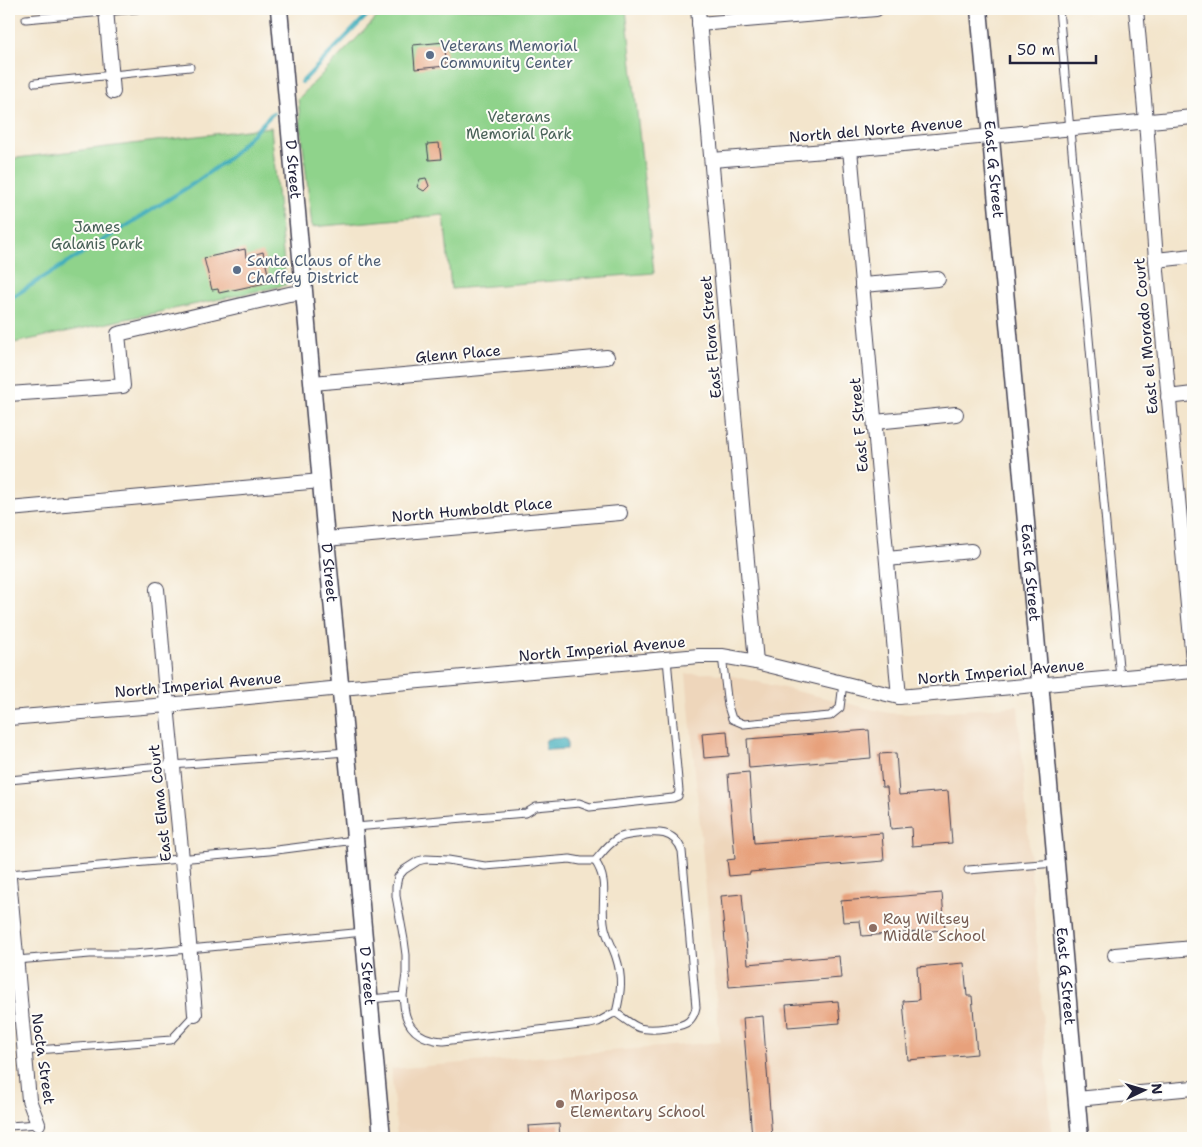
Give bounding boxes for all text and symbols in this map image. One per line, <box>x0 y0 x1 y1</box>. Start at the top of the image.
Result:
scale bar <box>1010 32 1096 64</box>
place label: Veterans Memorial Community Center <box>440 36 578 73</box>
text: 50 m <box>1017 40 1055 60</box>
marker: Veterans Memorial Community Center <box>424 49 436 61</box>
park label: Veterans Memorial Park <box>466 107 572 144</box>
street label: North del Norte Avenue <box>788 112 964 148</box>
street label: East G Street <box>979 120 1008 219</box>
street label: D Street <box>281 139 306 200</box>
park label: James Galanis Park <box>51 217 143 254</box>
place label: Santa Claus of the Chaffey District <box>247 251 382 288</box>
street label: East el Morado Court <box>1129 257 1163 415</box>
marker: Santa Claus of the Chaffey District <box>231 264 243 276</box>
street label: East Flora Street <box>696 275 726 399</box>
street label: Glenn Place <box>414 340 502 368</box>
street label: East F Street <box>845 377 873 473</box>
street label: North Humboldt Place <box>391 493 553 527</box>
street label: East G Street <box>1016 523 1045 622</box>
street label: D Street <box>316 542 342 603</box>
street label: North Imperial Avenue <box>518 632 686 666</box>
street label: North Imperial Avenue <box>917 655 1085 689</box>
street label: North Imperial Avenue <box>114 668 282 702</box>
street label: East Elma Court <box>144 743 176 863</box>
place label: Ray Wiltsey Middle School <box>883 909 986 946</box>
marker: Ray Wiltsey Middle School <box>867 922 879 934</box>
street label: East G Street <box>1052 927 1080 1026</box>
street label: D Street <box>355 946 380 1006</box>
street label: Nocta Street <box>27 1012 59 1106</box>
north arrow <box>1120 1064 1170 1114</box>
text: N <box>1148 1083 1166 1095</box>
place label: Mariposa Elementary School <box>570 1085 706 1122</box>
marker: Mariposa Elementary School <box>554 1098 566 1110</box>

